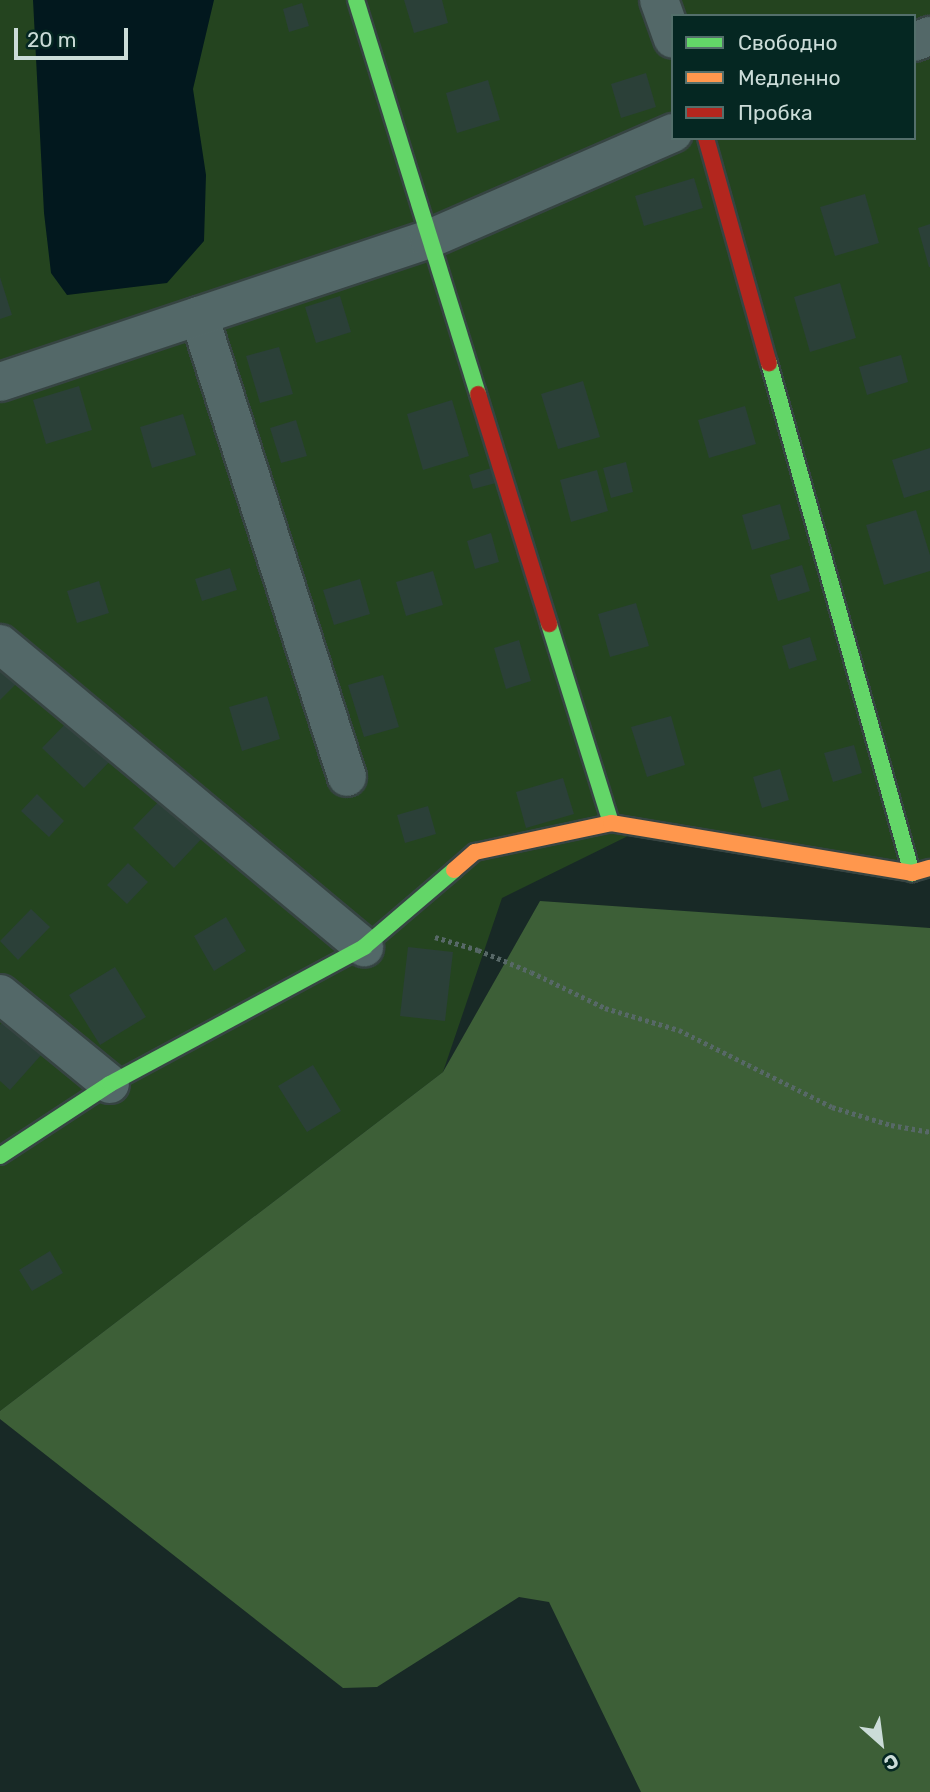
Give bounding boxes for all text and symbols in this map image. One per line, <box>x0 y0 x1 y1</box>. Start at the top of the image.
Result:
scale bar <box>18 14 131 58</box>
legend <box>671 14 916 140</box>
text: 20 m <box>27 27 76 52</box>
text: Свободно <box>738 30 838 55</box>
text: Медленно <box>738 65 841 90</box>
text: Пробка <box>738 100 813 125</box>
north arrow <box>846 1708 916 1778</box>
text: С <box>880 1749 902 1775</box>

